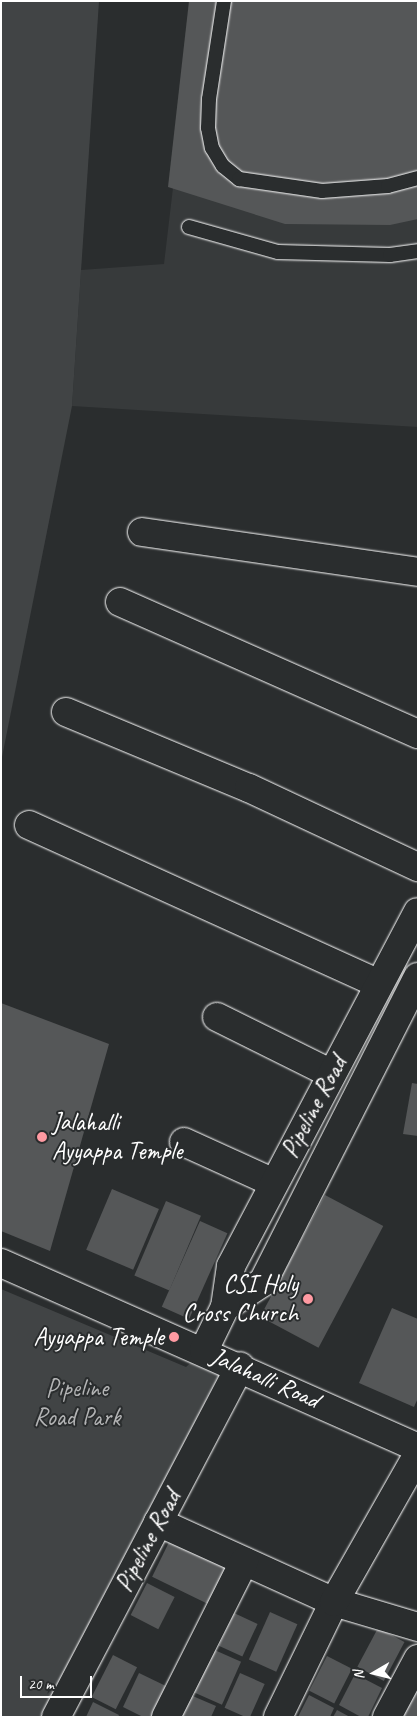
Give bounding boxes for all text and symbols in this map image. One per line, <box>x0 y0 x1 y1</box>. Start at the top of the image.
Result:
street label: Pipeline Road <box>275 1051 353 1163</box>
place label: Jalahalli Ayyappa Temple <box>52 1108 180 1167</box>
marker: Jalahalli Ayyappa Temple <box>36 1131 48 1143</box>
place label: CSI Holy Cross Church <box>183 1270 298 1329</box>
marker: CSI Holy Cross Church <box>302 1293 314 1305</box>
place label: Ayyappa Temple <box>36 1322 164 1352</box>
marker: Ayyappa Temple <box>168 1331 180 1343</box>
street label: Jalahalli Road <box>206 1341 324 1415</box>
park label: Pipeline Road Park <box>33 1374 121 1433</box>
street label: Pipeline Road <box>109 1485 187 1597</box>
north arrow <box>349 1648 399 1698</box>
scale bar <box>22 1666 95 1698</box>
text: N <box>350 1670 368 1681</box>
text: 20 m <box>28 1675 54 1694</box>

